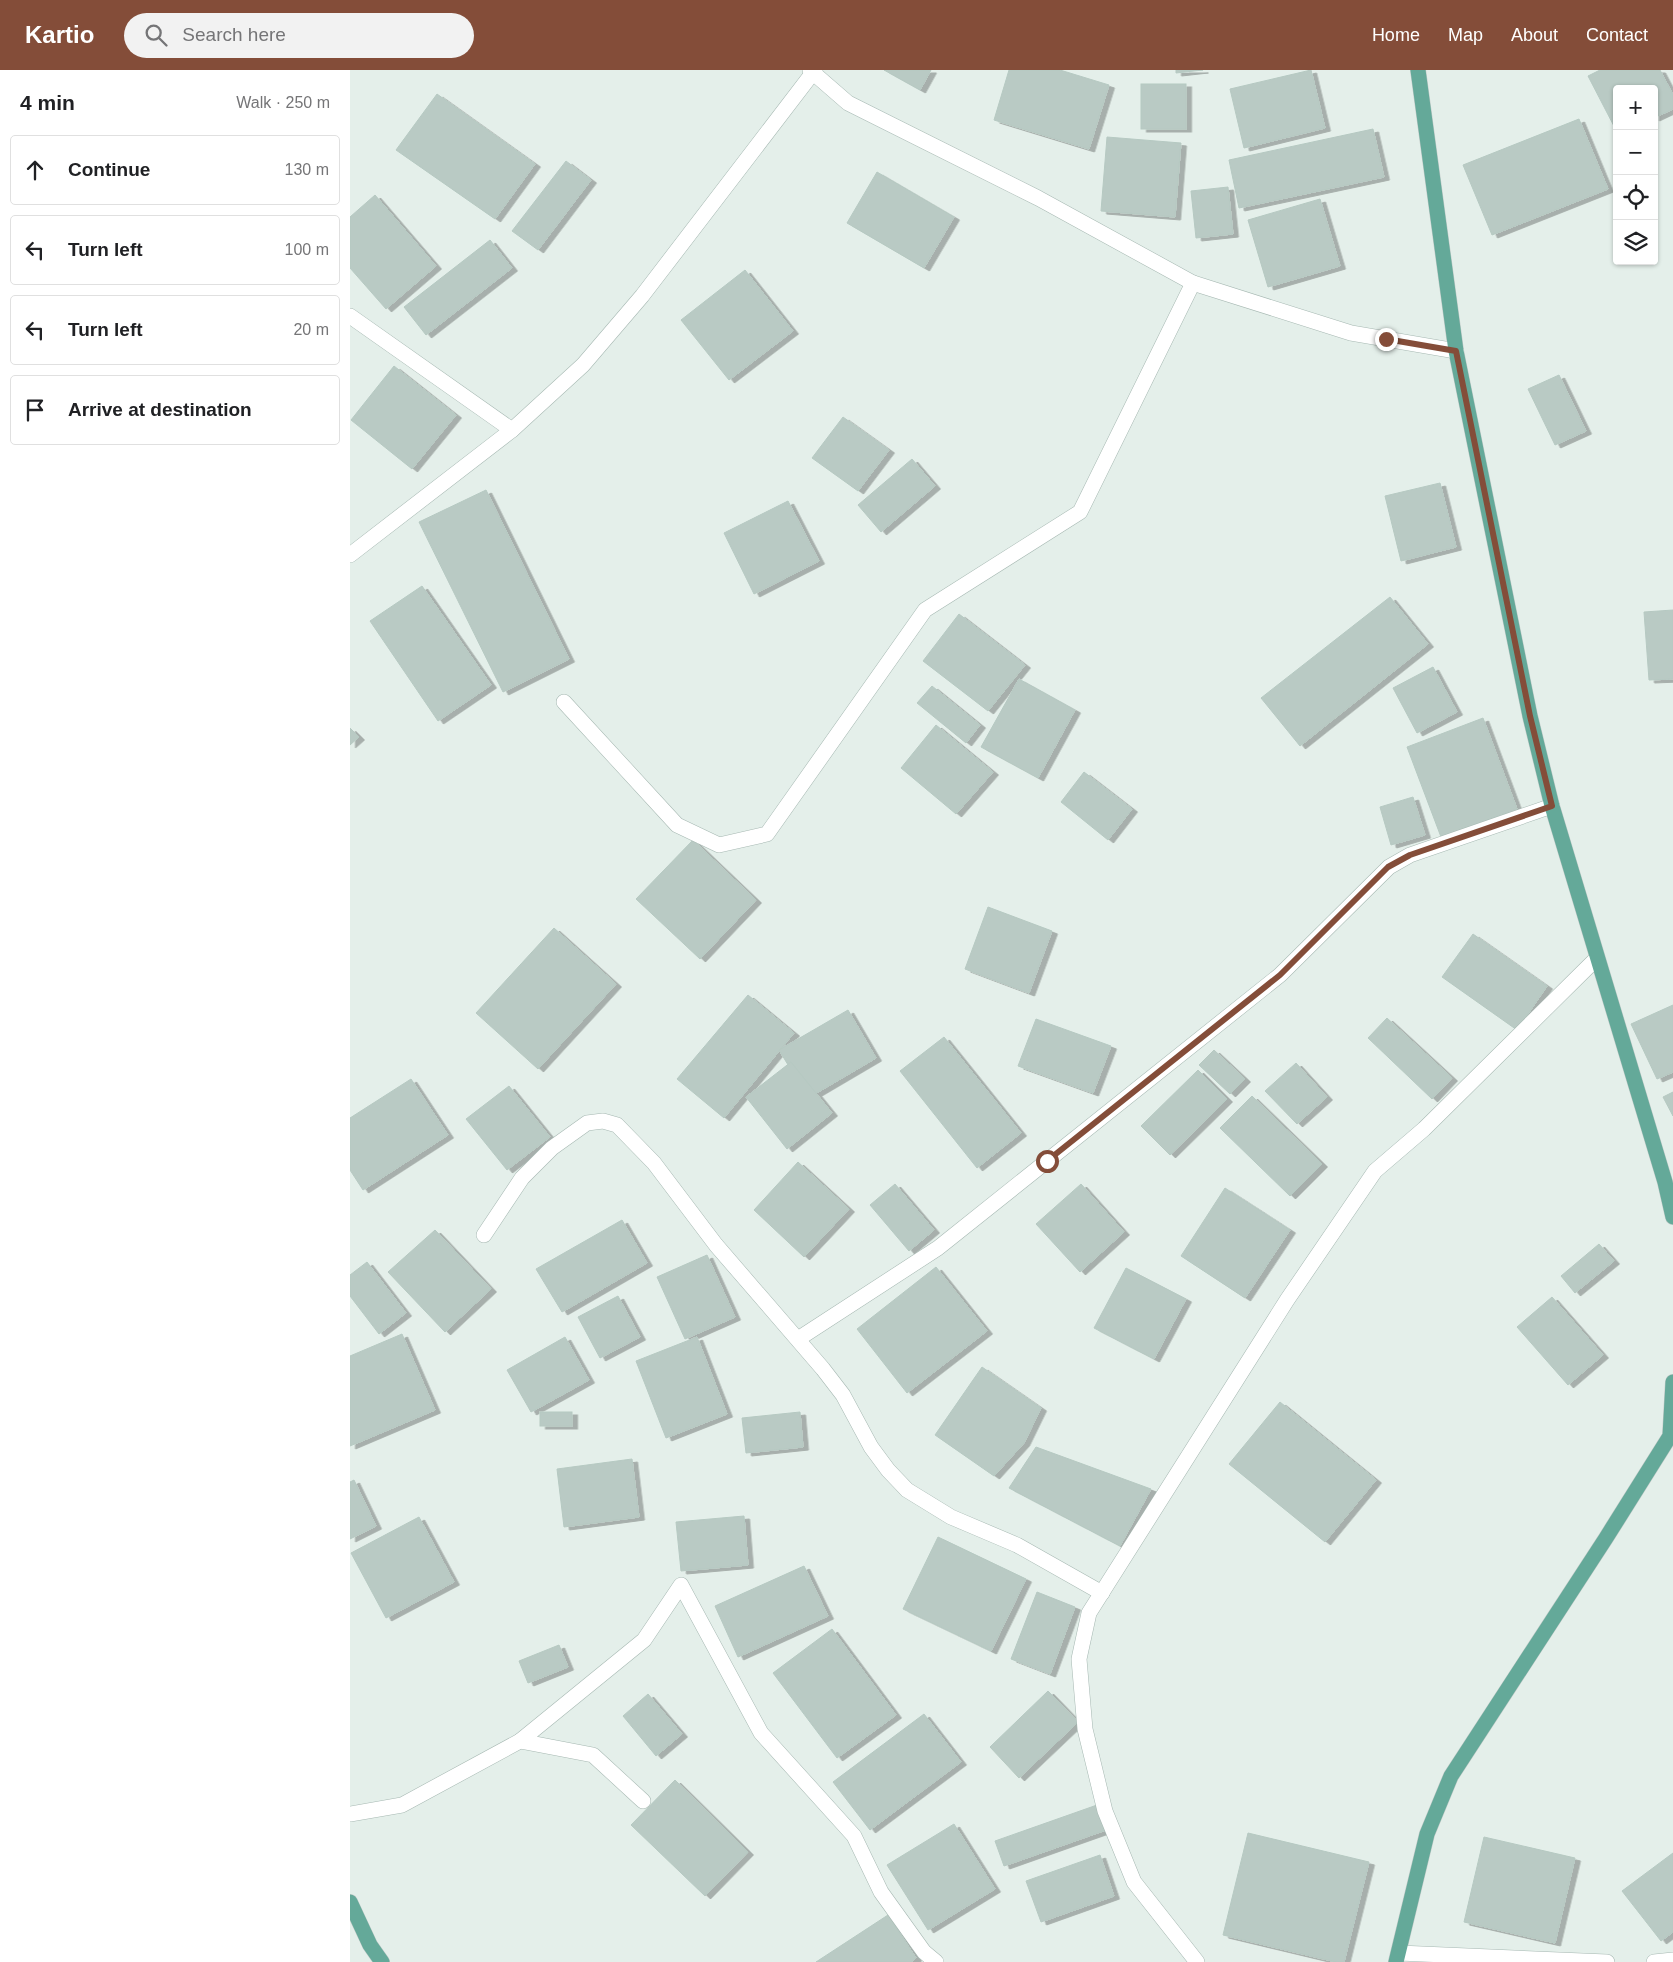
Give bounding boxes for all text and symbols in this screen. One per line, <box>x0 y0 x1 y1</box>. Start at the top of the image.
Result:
search box <box>124 13 474 58</box>
text: Kartio <box>25 21 94 48</box>
icon: search <box>142 21 170 49</box>
text: Search here <box>182 24 286 45</box>
text: Home <box>1372 25 1420 45</box>
text: Map <box>1448 25 1483 45</box>
text: About <box>1511 25 1558 45</box>
text: Contact <box>1586 25 1648 45</box>
map controls <box>1613 85 1658 265</box>
button: + <box>1613 85 1658 130</box>
text: 4 min <box>20 91 75 114</box>
text: Walk · 250 m <box>236 94 330 111</box>
button: − <box>1613 130 1658 175</box>
icon: ahead <box>21 156 49 184</box>
text: Continue <box>68 159 150 180</box>
text: 130 m <box>285 161 329 178</box>
button: locate <box>1613 175 1658 220</box>
button: layers <box>1613 220 1658 265</box>
icon: left <box>21 236 49 264</box>
text: Turn left <box>68 239 143 260</box>
text: 100 m <box>285 241 329 258</box>
icon: left <box>21 316 49 344</box>
text: Turn left <box>68 319 143 340</box>
text: 20 m <box>293 321 329 338</box>
route end <box>1375 328 1398 351</box>
icon: arrive <box>21 396 49 424</box>
text: Arrive at destination <box>68 399 252 420</box>
route start <box>1036 1150 1059 1173</box>

